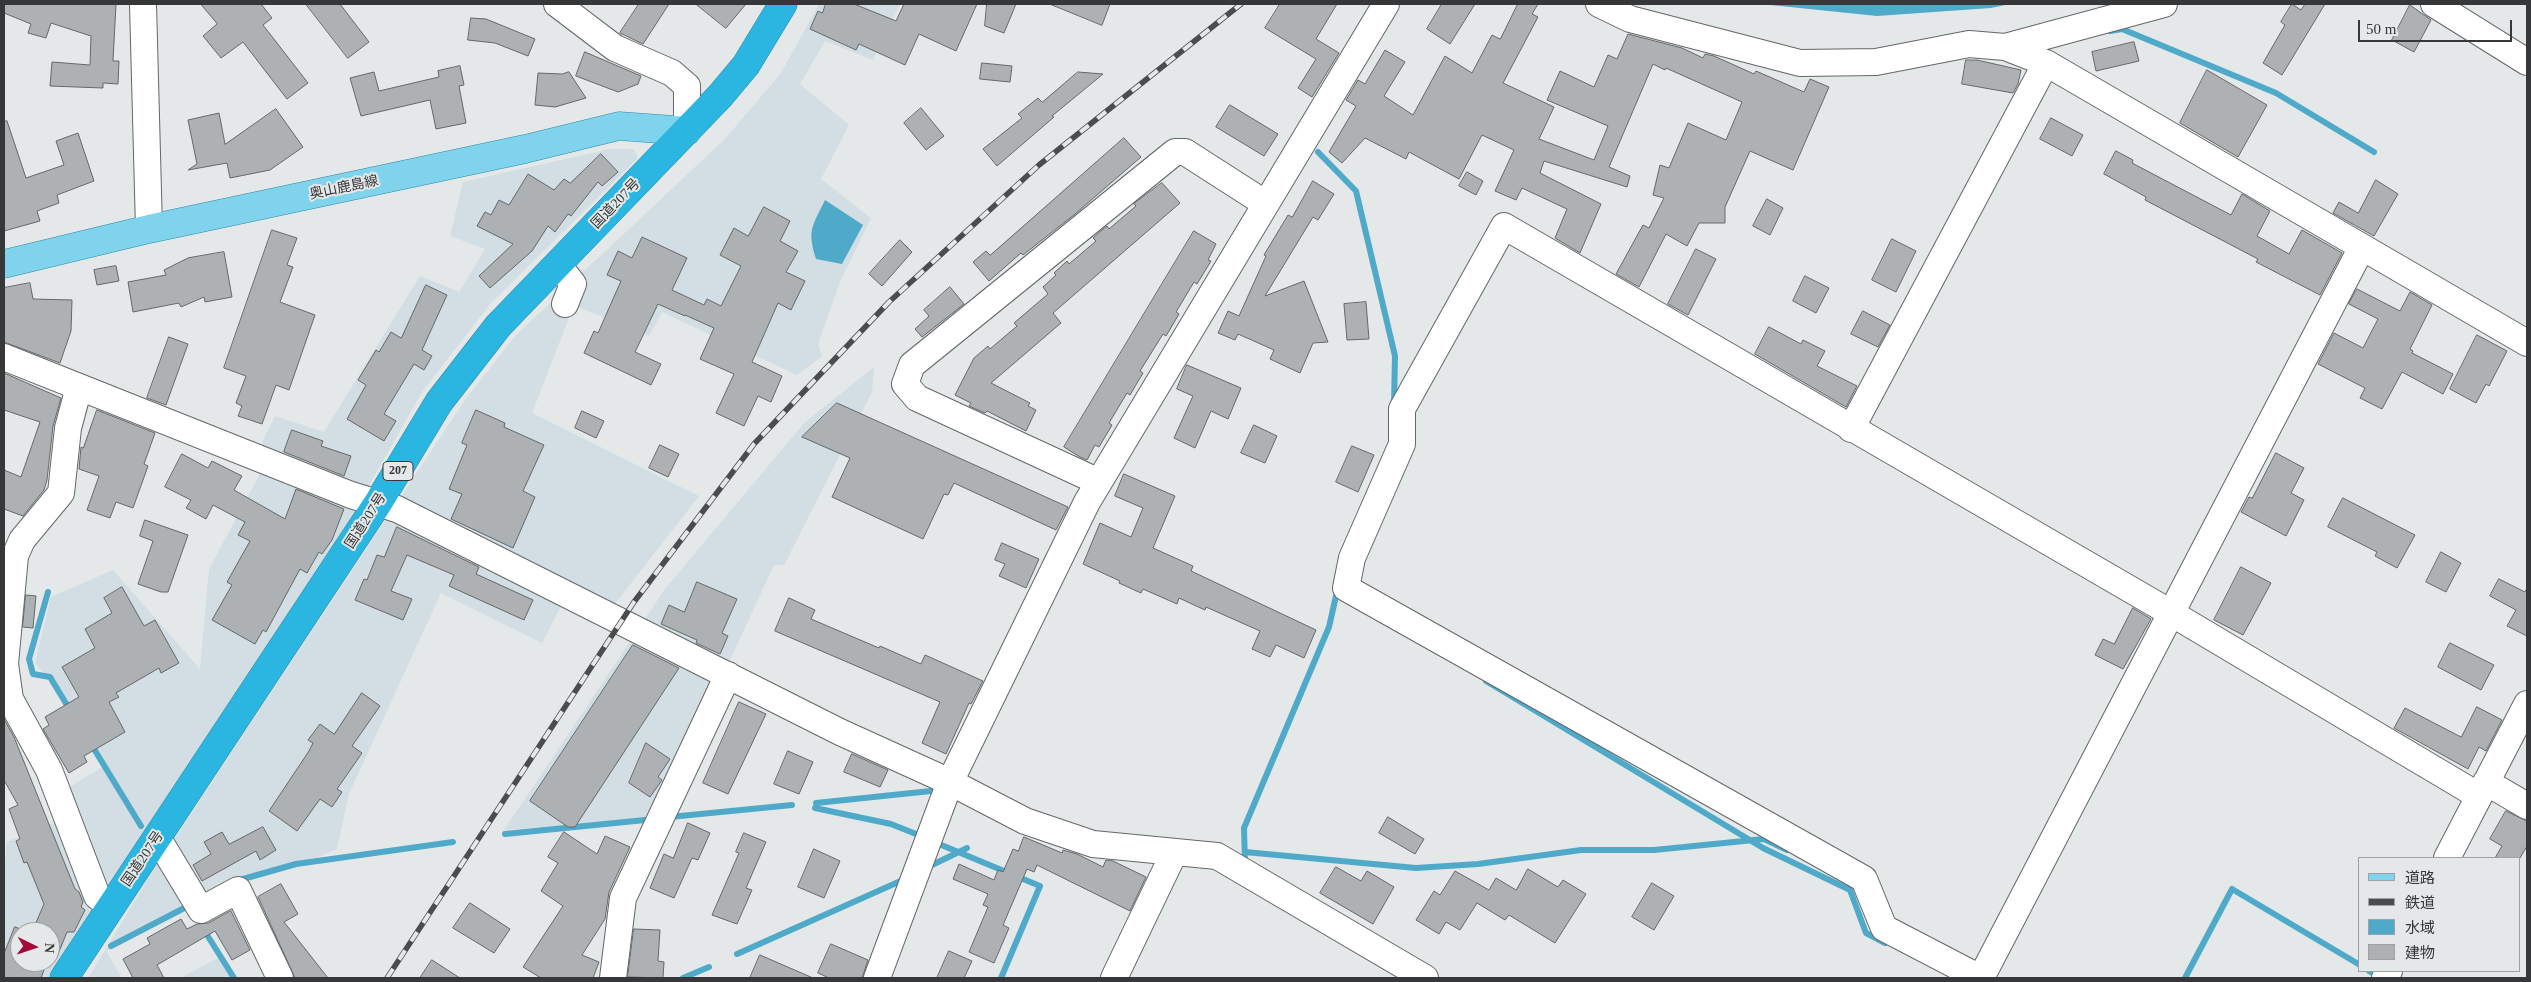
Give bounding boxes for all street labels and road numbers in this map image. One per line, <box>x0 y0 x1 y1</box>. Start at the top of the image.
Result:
street label: 奥山鹿島線 <box>308 173 380 203</box>
street label: 国道207号 <box>588 176 644 232</box>
road number: 207 <box>383 462 413 481</box>
street label: 国道207号 <box>342 490 390 552</box>
street label: 国道207号 <box>118 828 168 890</box>

